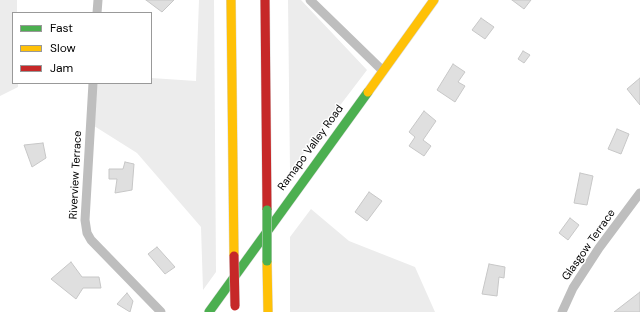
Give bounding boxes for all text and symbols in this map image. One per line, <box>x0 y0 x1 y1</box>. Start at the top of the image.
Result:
legend <box>12 12 152 84</box>
text: Fast <box>50 20 73 36</box>
text: Slow <box>50 40 76 56</box>
text: Jam <box>50 60 73 76</box>
street label: Ramapo Valley Road <box>275 103 347 193</box>
street label: Riverview Terrace <box>67 130 85 220</box>
street label: Glasgow Terrace <box>560 207 618 283</box>

